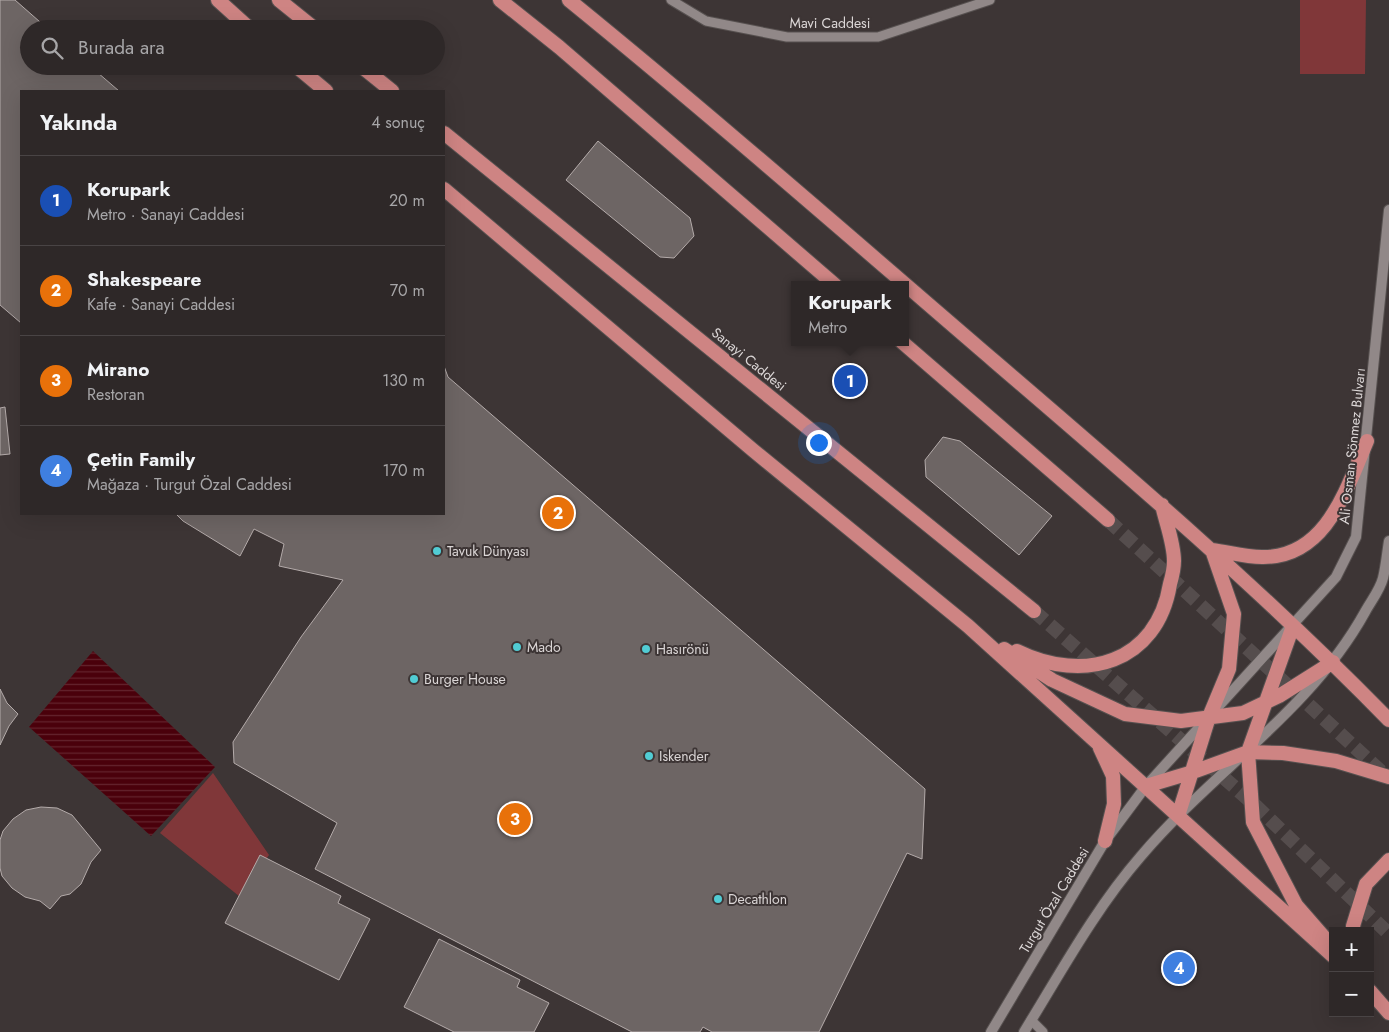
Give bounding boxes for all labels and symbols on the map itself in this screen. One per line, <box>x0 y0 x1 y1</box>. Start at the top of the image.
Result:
street label: Mavi Caddesi <box>790 13 870 33</box>
street label: Sanayi Caddesi <box>707 323 791 395</box>
pin: 1 <box>834 362 866 400</box>
street label: Ali Osman Sönmez Bulvarı <box>1334 367 1370 525</box>
your location <box>806 430 832 456</box>
pin: 2 <box>542 494 574 532</box>
place label: Tavuk Dünyası <box>447 541 529 561</box>
marker: Tavuk Dünyası <box>431 545 443 557</box>
place label: Mado <box>527 637 561 657</box>
place label: Hasırönü <box>656 639 709 659</box>
marker: Mado <box>511 641 523 653</box>
marker: Hasırönü <box>640 643 652 655</box>
place label: Burger House <box>424 669 506 689</box>
marker: Burger House <box>408 673 420 685</box>
place label: Iskender <box>659 746 709 766</box>
marker: Iskender <box>643 750 655 762</box>
pin: 3 <box>499 800 531 838</box>
street label: Turgut Özal Caddesi <box>1014 843 1094 957</box>
place label: Decathlon <box>728 889 787 909</box>
marker: Decathlon <box>712 893 724 905</box>
pin: 4 <box>1163 949 1195 987</box>

